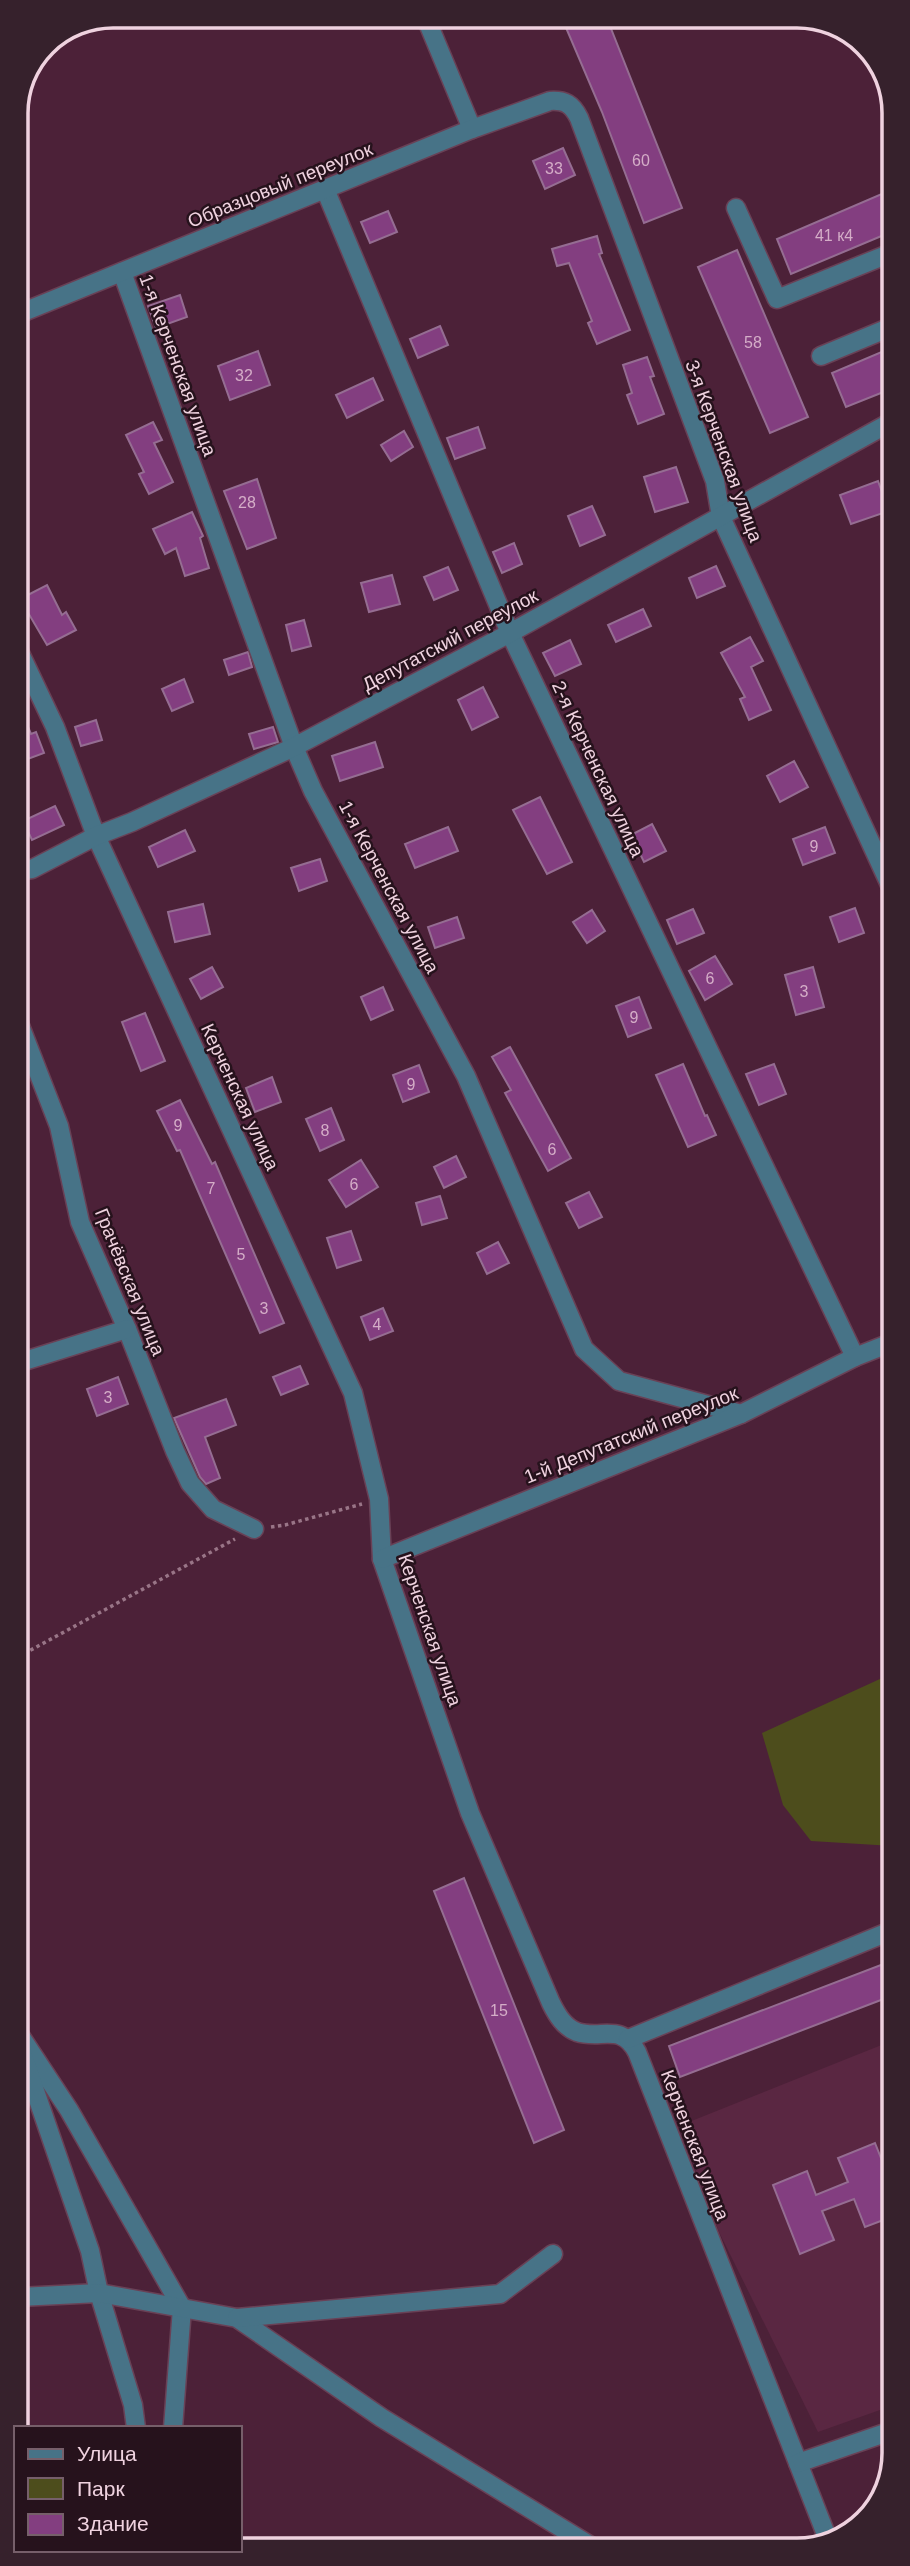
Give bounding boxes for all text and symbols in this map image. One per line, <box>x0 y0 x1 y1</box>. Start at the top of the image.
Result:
street label: Образцовый переулок <box>185 138 376 232</box>
house number: 60 <box>632 152 650 169</box>
house number: 33 <box>545 160 563 177</box>
house number: 41 к4 <box>815 227 853 244</box>
street label: 1-я Керченская улица <box>135 271 221 459</box>
house number: 58 <box>744 334 762 351</box>
street label: 3-я Керченская улица <box>681 357 767 545</box>
house number: 32 <box>235 367 253 384</box>
house number: 28 <box>238 494 256 511</box>
street label: Депутатский переулок <box>359 584 542 695</box>
street label: 2-я Керченская улица <box>548 678 648 861</box>
street label: 1-я Керченская улица <box>335 797 443 977</box>
house number: 9 <box>810 838 819 855</box>
house number: 6 <box>706 970 715 987</box>
house number: 3 <box>800 983 809 1000</box>
house number: 9 <box>630 1009 639 1026</box>
street label: Керченская улица <box>197 1020 283 1174</box>
house number: 9 <box>407 1076 416 1093</box>
house number: 9 <box>174 1117 183 1134</box>
house number: 8 <box>321 1122 330 1139</box>
house number: 6 <box>548 1141 557 1158</box>
house number: 6 <box>350 1176 359 1193</box>
house number: 7 <box>207 1180 216 1197</box>
street label: Грачёвская улица <box>91 1205 169 1359</box>
house number: 5 <box>237 1246 246 1263</box>
house number: 3 <box>260 1300 269 1317</box>
house number: 4 <box>373 1316 382 1333</box>
street label: 1-й Депутатский переулок <box>521 1382 741 1488</box>
house number: 3 <box>104 1389 113 1406</box>
street label: Керченская улица <box>394 1551 466 1709</box>
house number: 15 <box>490 2002 508 2019</box>
street label: Керченская улица <box>657 2067 734 2224</box>
legend <box>14 2426 242 2552</box>
text: Улица <box>77 2442 137 2465</box>
text: Парк <box>77 2477 125 2500</box>
text: Здание <box>77 2512 149 2535</box>

